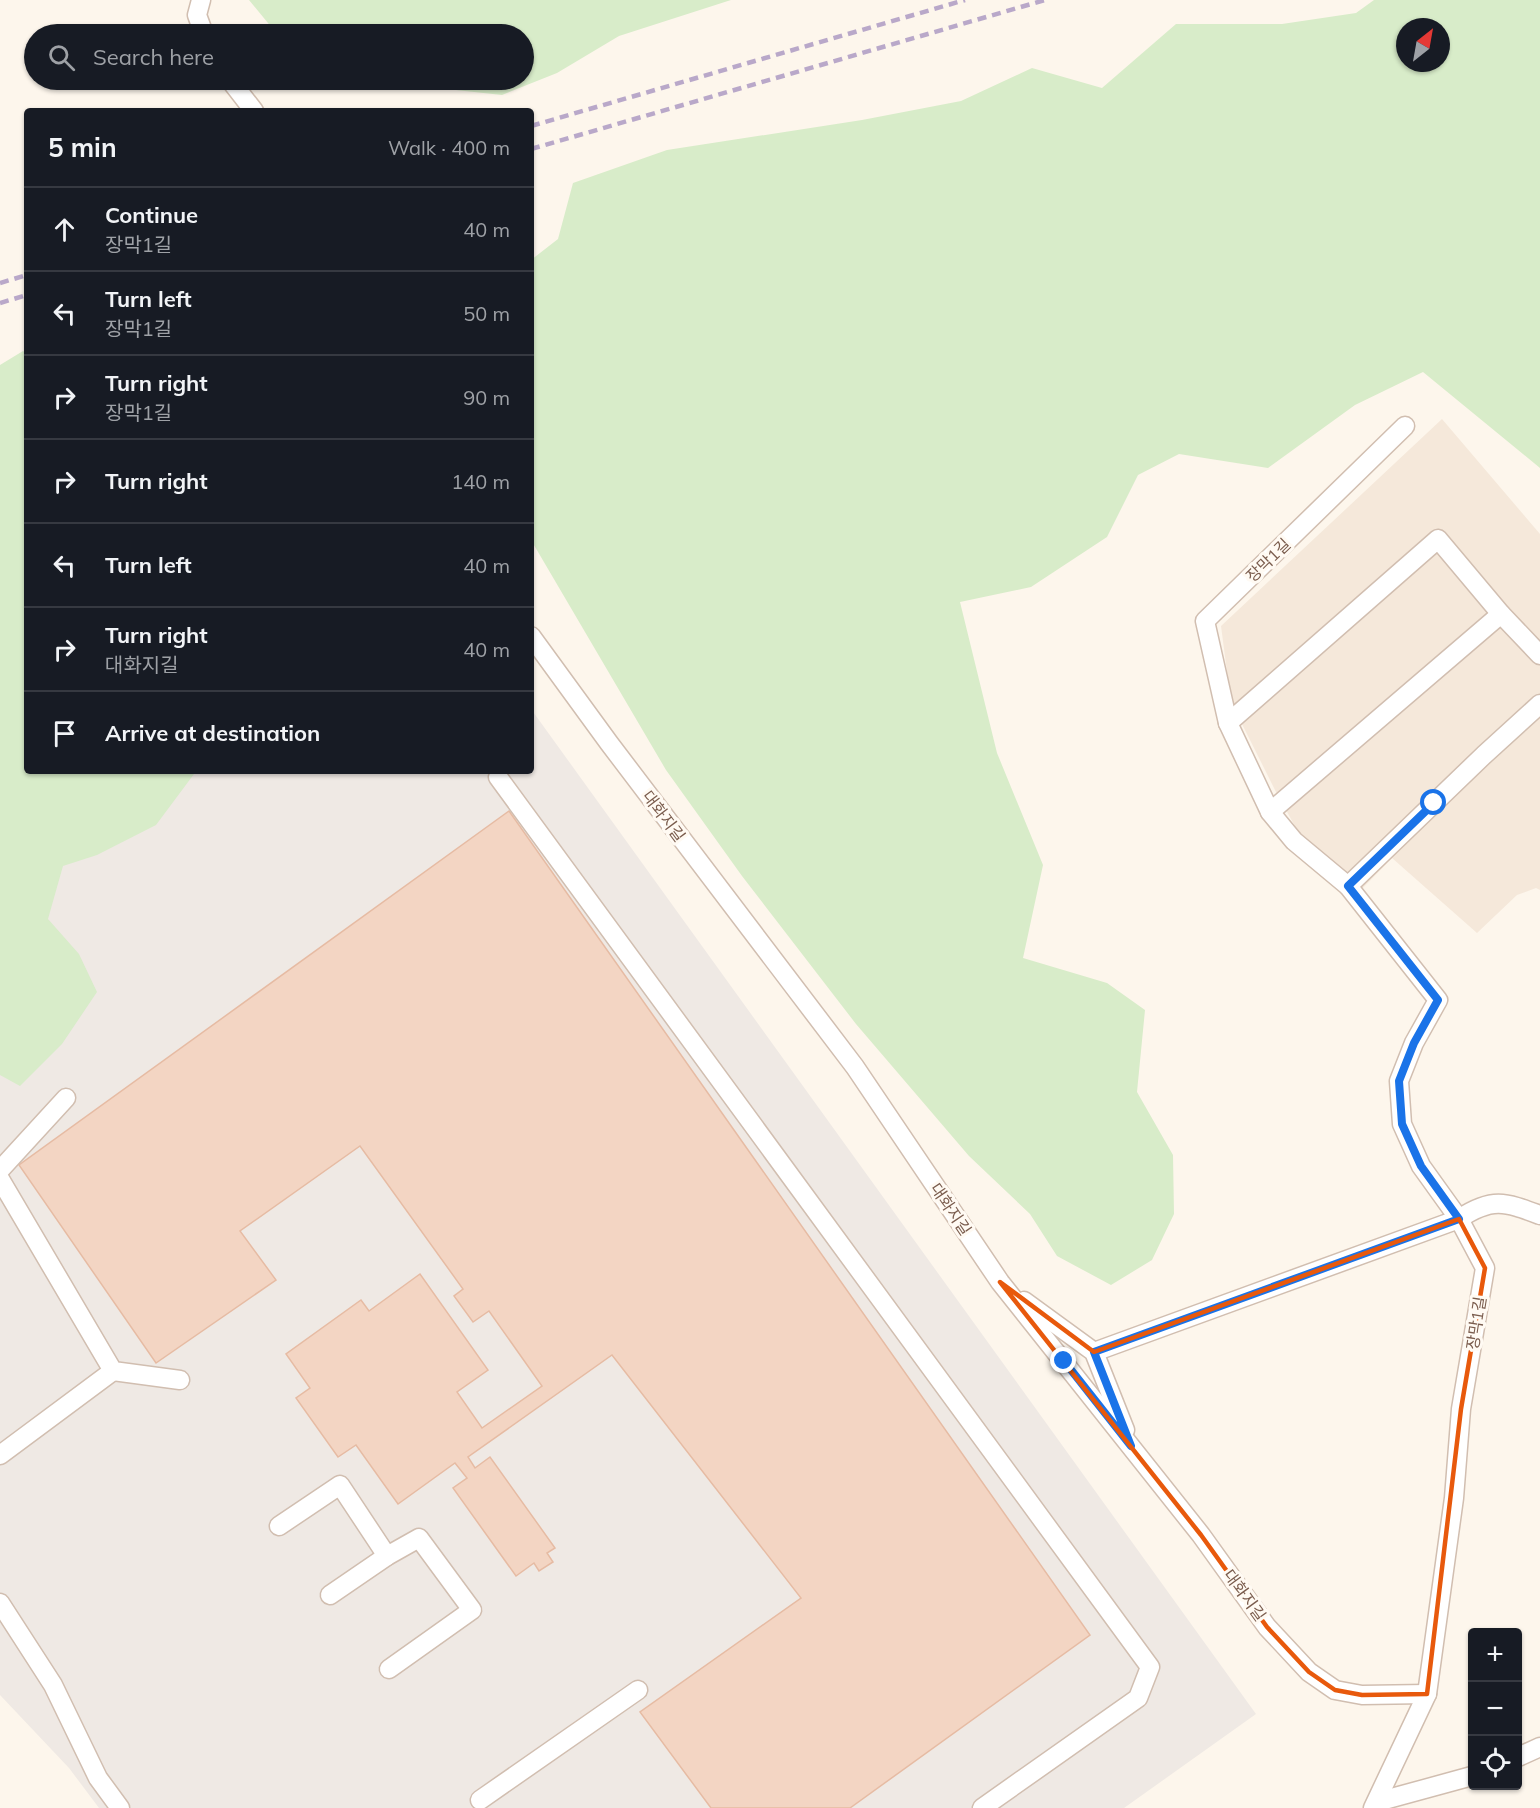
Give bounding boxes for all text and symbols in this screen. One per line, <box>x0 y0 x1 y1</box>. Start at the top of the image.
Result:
north arrow <box>1396 18 1450 72</box>
search box <box>24 24 534 90</box>
icon: search <box>45 41 78 74</box>
text: Search here <box>93 43 214 71</box>
text: 5 min <box>48 131 117 164</box>
text: Walk · 400 m <box>388 135 510 160</box>
text: Continue <box>105 201 198 229</box>
icon: ahead <box>48 213 81 246</box>
text: 40 m <box>463 217 510 242</box>
text: 장막1길 <box>105 232 172 257</box>
text: Turn left <box>105 285 192 313</box>
icon: left <box>48 297 81 330</box>
text: 50 m <box>463 301 510 326</box>
text: 장막1길 <box>105 316 172 341</box>
text: Turn right <box>105 369 208 397</box>
icon: right <box>48 381 81 414</box>
text: 90 m <box>463 385 510 410</box>
text: 장막1길 <box>105 400 172 425</box>
icon: right <box>48 465 81 498</box>
text: Turn right <box>105 467 208 495</box>
text: 140 m <box>451 469 510 494</box>
street label: 장막1길 <box>1242 534 1294 586</box>
icon: left <box>48 549 81 582</box>
text: Turn left <box>105 551 192 579</box>
text: 40 m <box>463 553 510 578</box>
text: Turn right <box>105 621 208 649</box>
icon: right <box>48 633 81 666</box>
text: 40 m <box>463 637 510 662</box>
text: 대화지길 <box>105 652 179 677</box>
icon: arrive <box>48 717 81 750</box>
text: Arrive at destination <box>105 719 320 747</box>
street label: 대화지길 <box>638 786 690 846</box>
route start <box>1420 789 1446 815</box>
street label: 대화지길 <box>926 1179 976 1239</box>
street label: 장막1길 <box>1462 1295 1490 1351</box>
route end <box>1050 1347 1076 1373</box>
street label: 대화지길 <box>1220 1565 1270 1625</box>
map controls <box>1468 1628 1522 1790</box>
button: + <box>1468 1628 1522 1682</box>
button: − <box>1468 1682 1522 1736</box>
button: locate <box>1468 1736 1522 1790</box>

